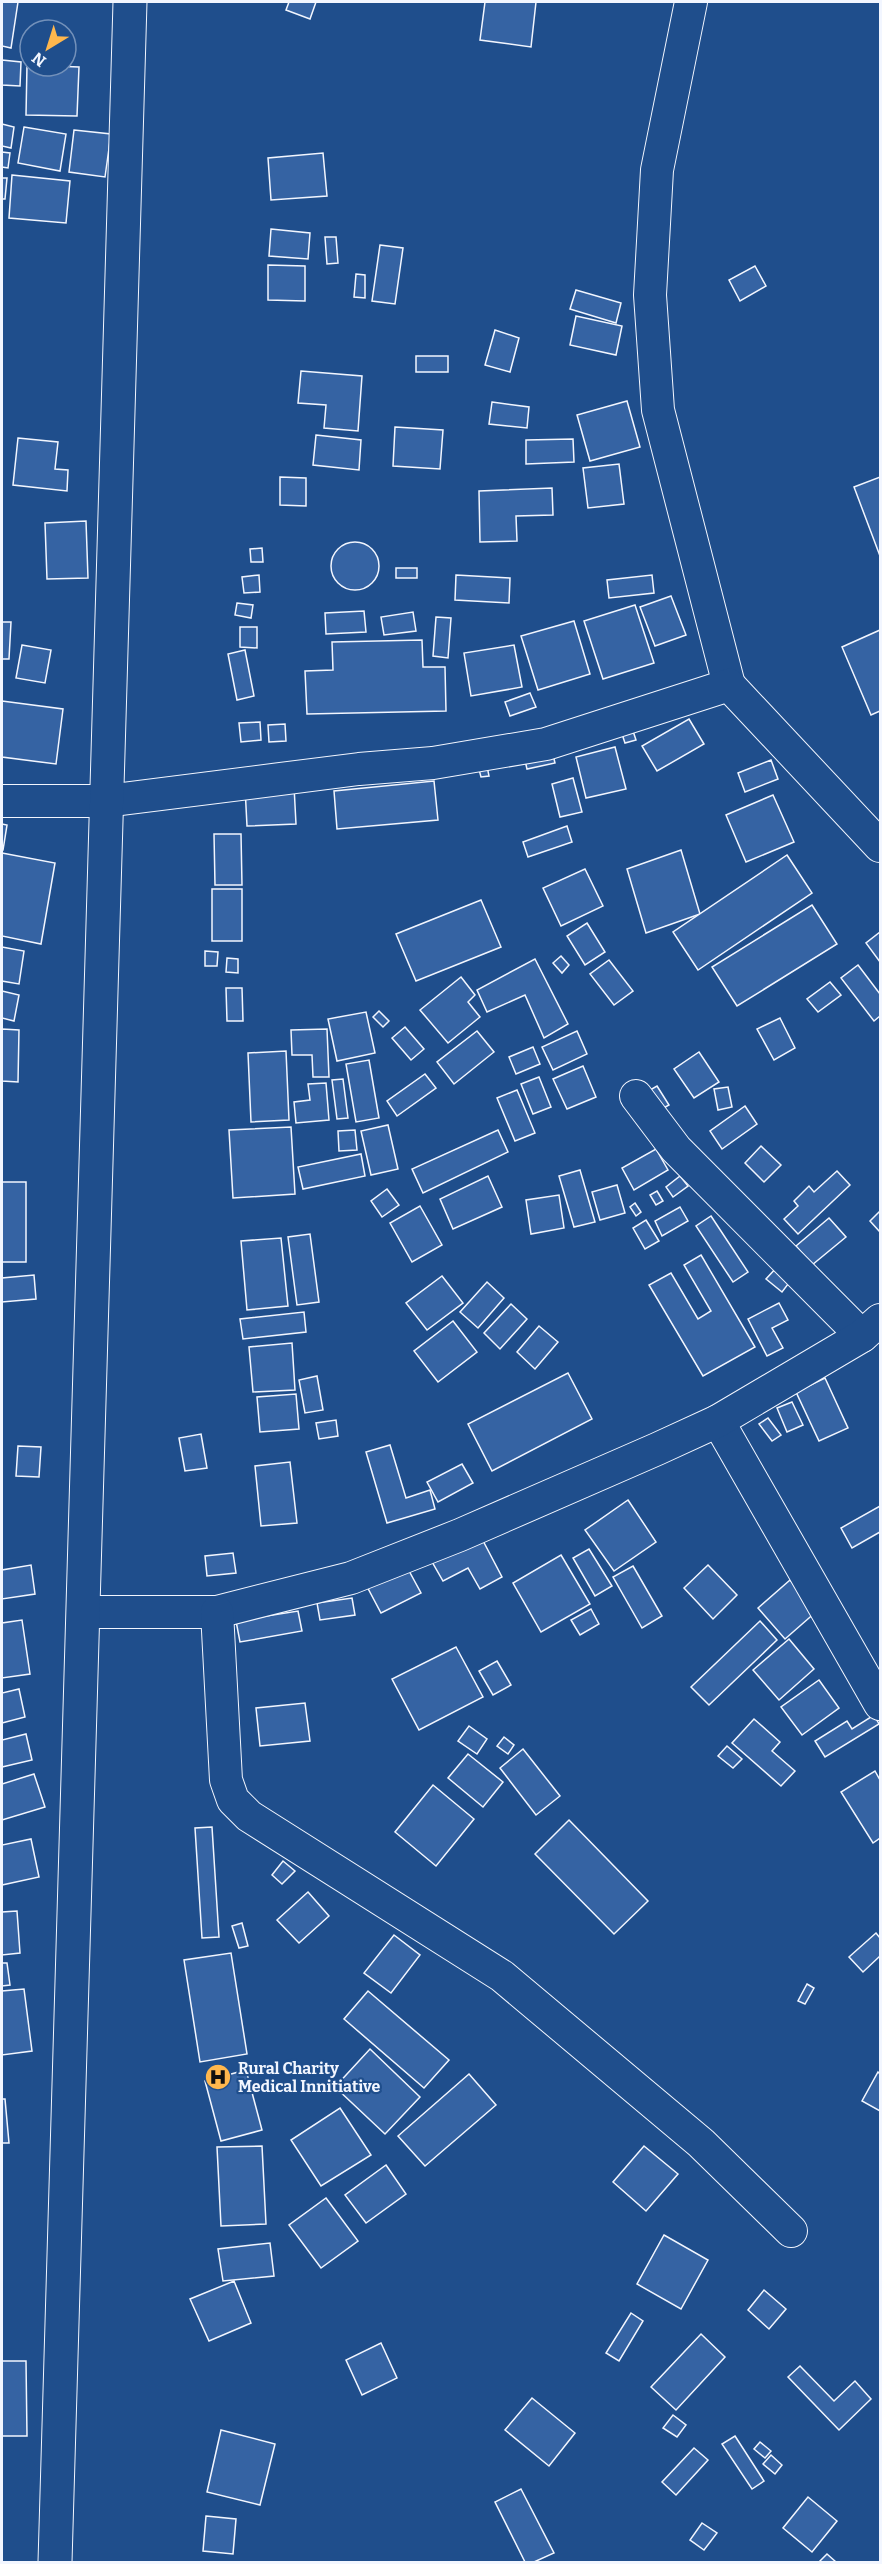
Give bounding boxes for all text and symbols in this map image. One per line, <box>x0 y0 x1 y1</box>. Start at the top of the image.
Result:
north arrow <box>18 18 78 78</box>
text: N <box>28 48 50 71</box>
place label: Rural Charity Medical Innitiative <box>238 2059 381 2096</box>
hospital icon: Rural Charity Medical Innitiative <box>203 2062 233 2092</box>

